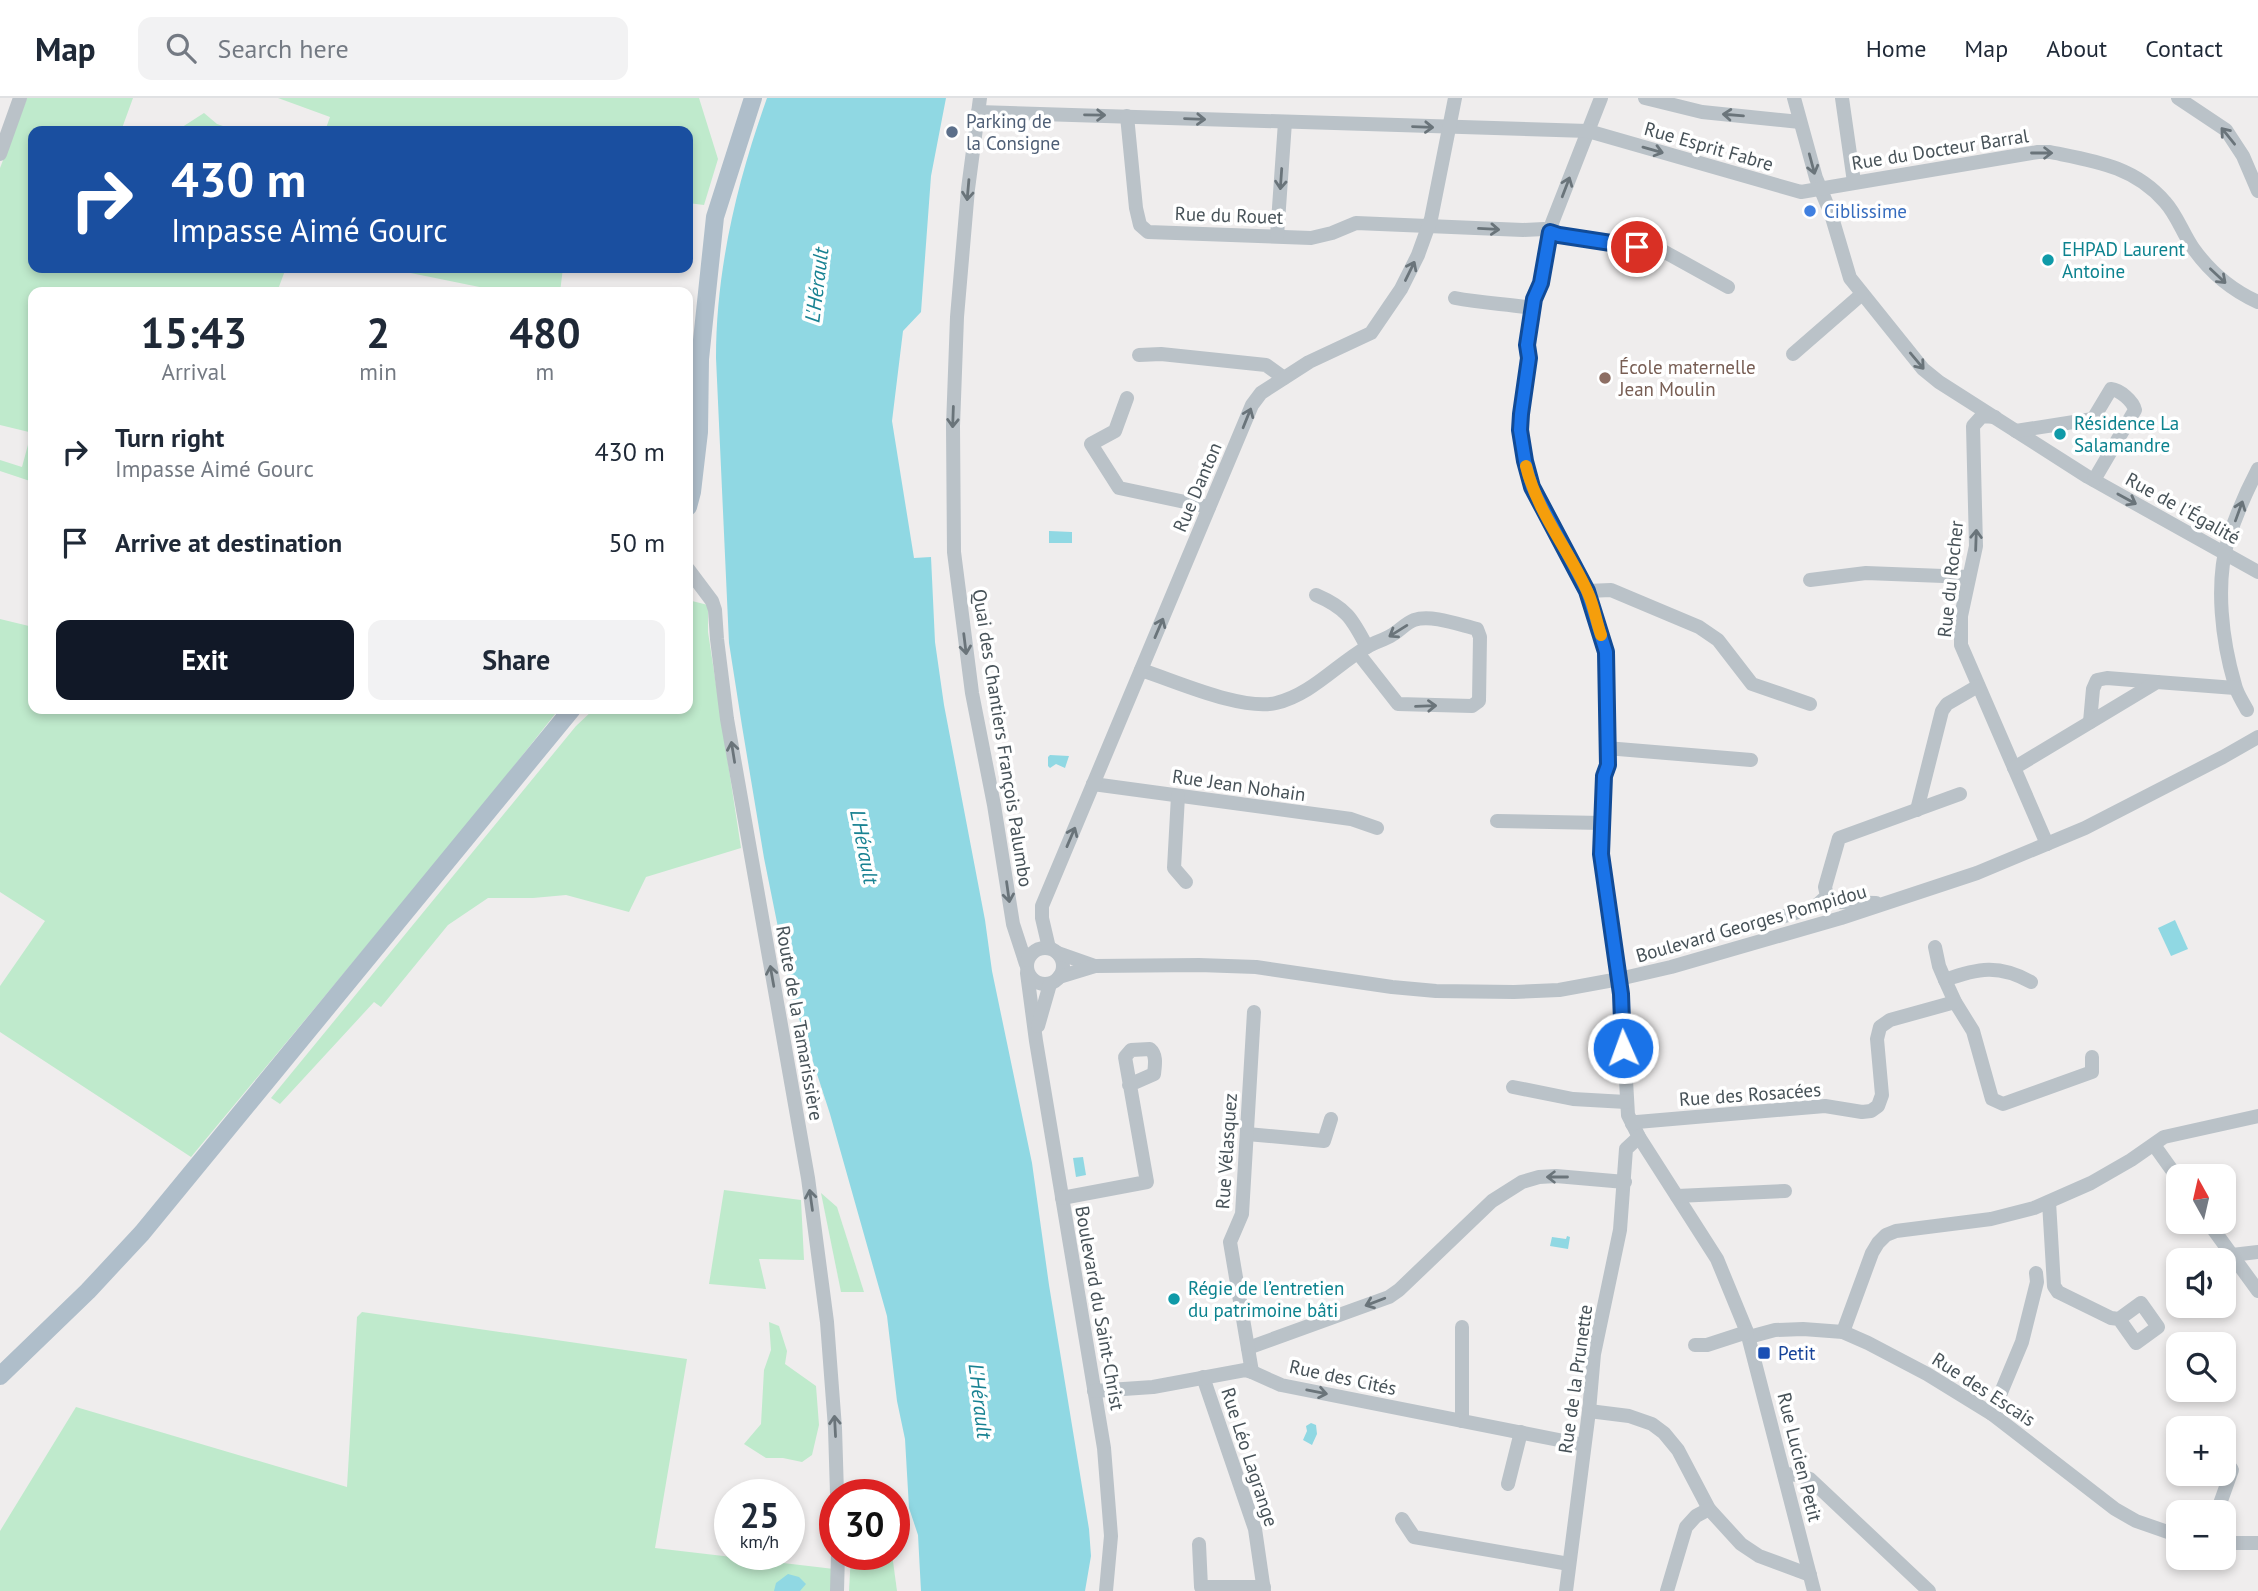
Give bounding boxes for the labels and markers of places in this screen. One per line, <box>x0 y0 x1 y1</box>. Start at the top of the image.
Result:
place label: Parking de la Consigne <box>966 109 1060 155</box>
marker: Parking de la Consigne <box>944 124 960 140</box>
place label: Ciblissime <box>1824 199 1907 223</box>
marker: Ciblissime <box>1802 203 1818 219</box>
pin <box>1607 217 1667 277</box>
place label: EHPAD Laurent Antoine <box>2062 237 2186 283</box>
marker: EHPAD Laurent Antoine <box>2040 252 2056 268</box>
place label: École maternelle Jean Moulin <box>1618 355 1756 401</box>
marker: École maternelle Jean Moulin <box>1597 370 1613 386</box>
place label: Résidence La Salamandre <box>2074 411 2179 457</box>
marker: Résidence La Salamandre <box>2052 426 2068 442</box>
place label: Régie de l’entretien du patrimoine bâti <box>1188 1276 1344 1322</box>
marker: Régie de l’entretien du patrimoine bâti <box>1166 1291 1182 1307</box>
place label: Petit <box>1778 1341 1816 1365</box>
marker: Petit <box>1756 1345 1772 1361</box>

